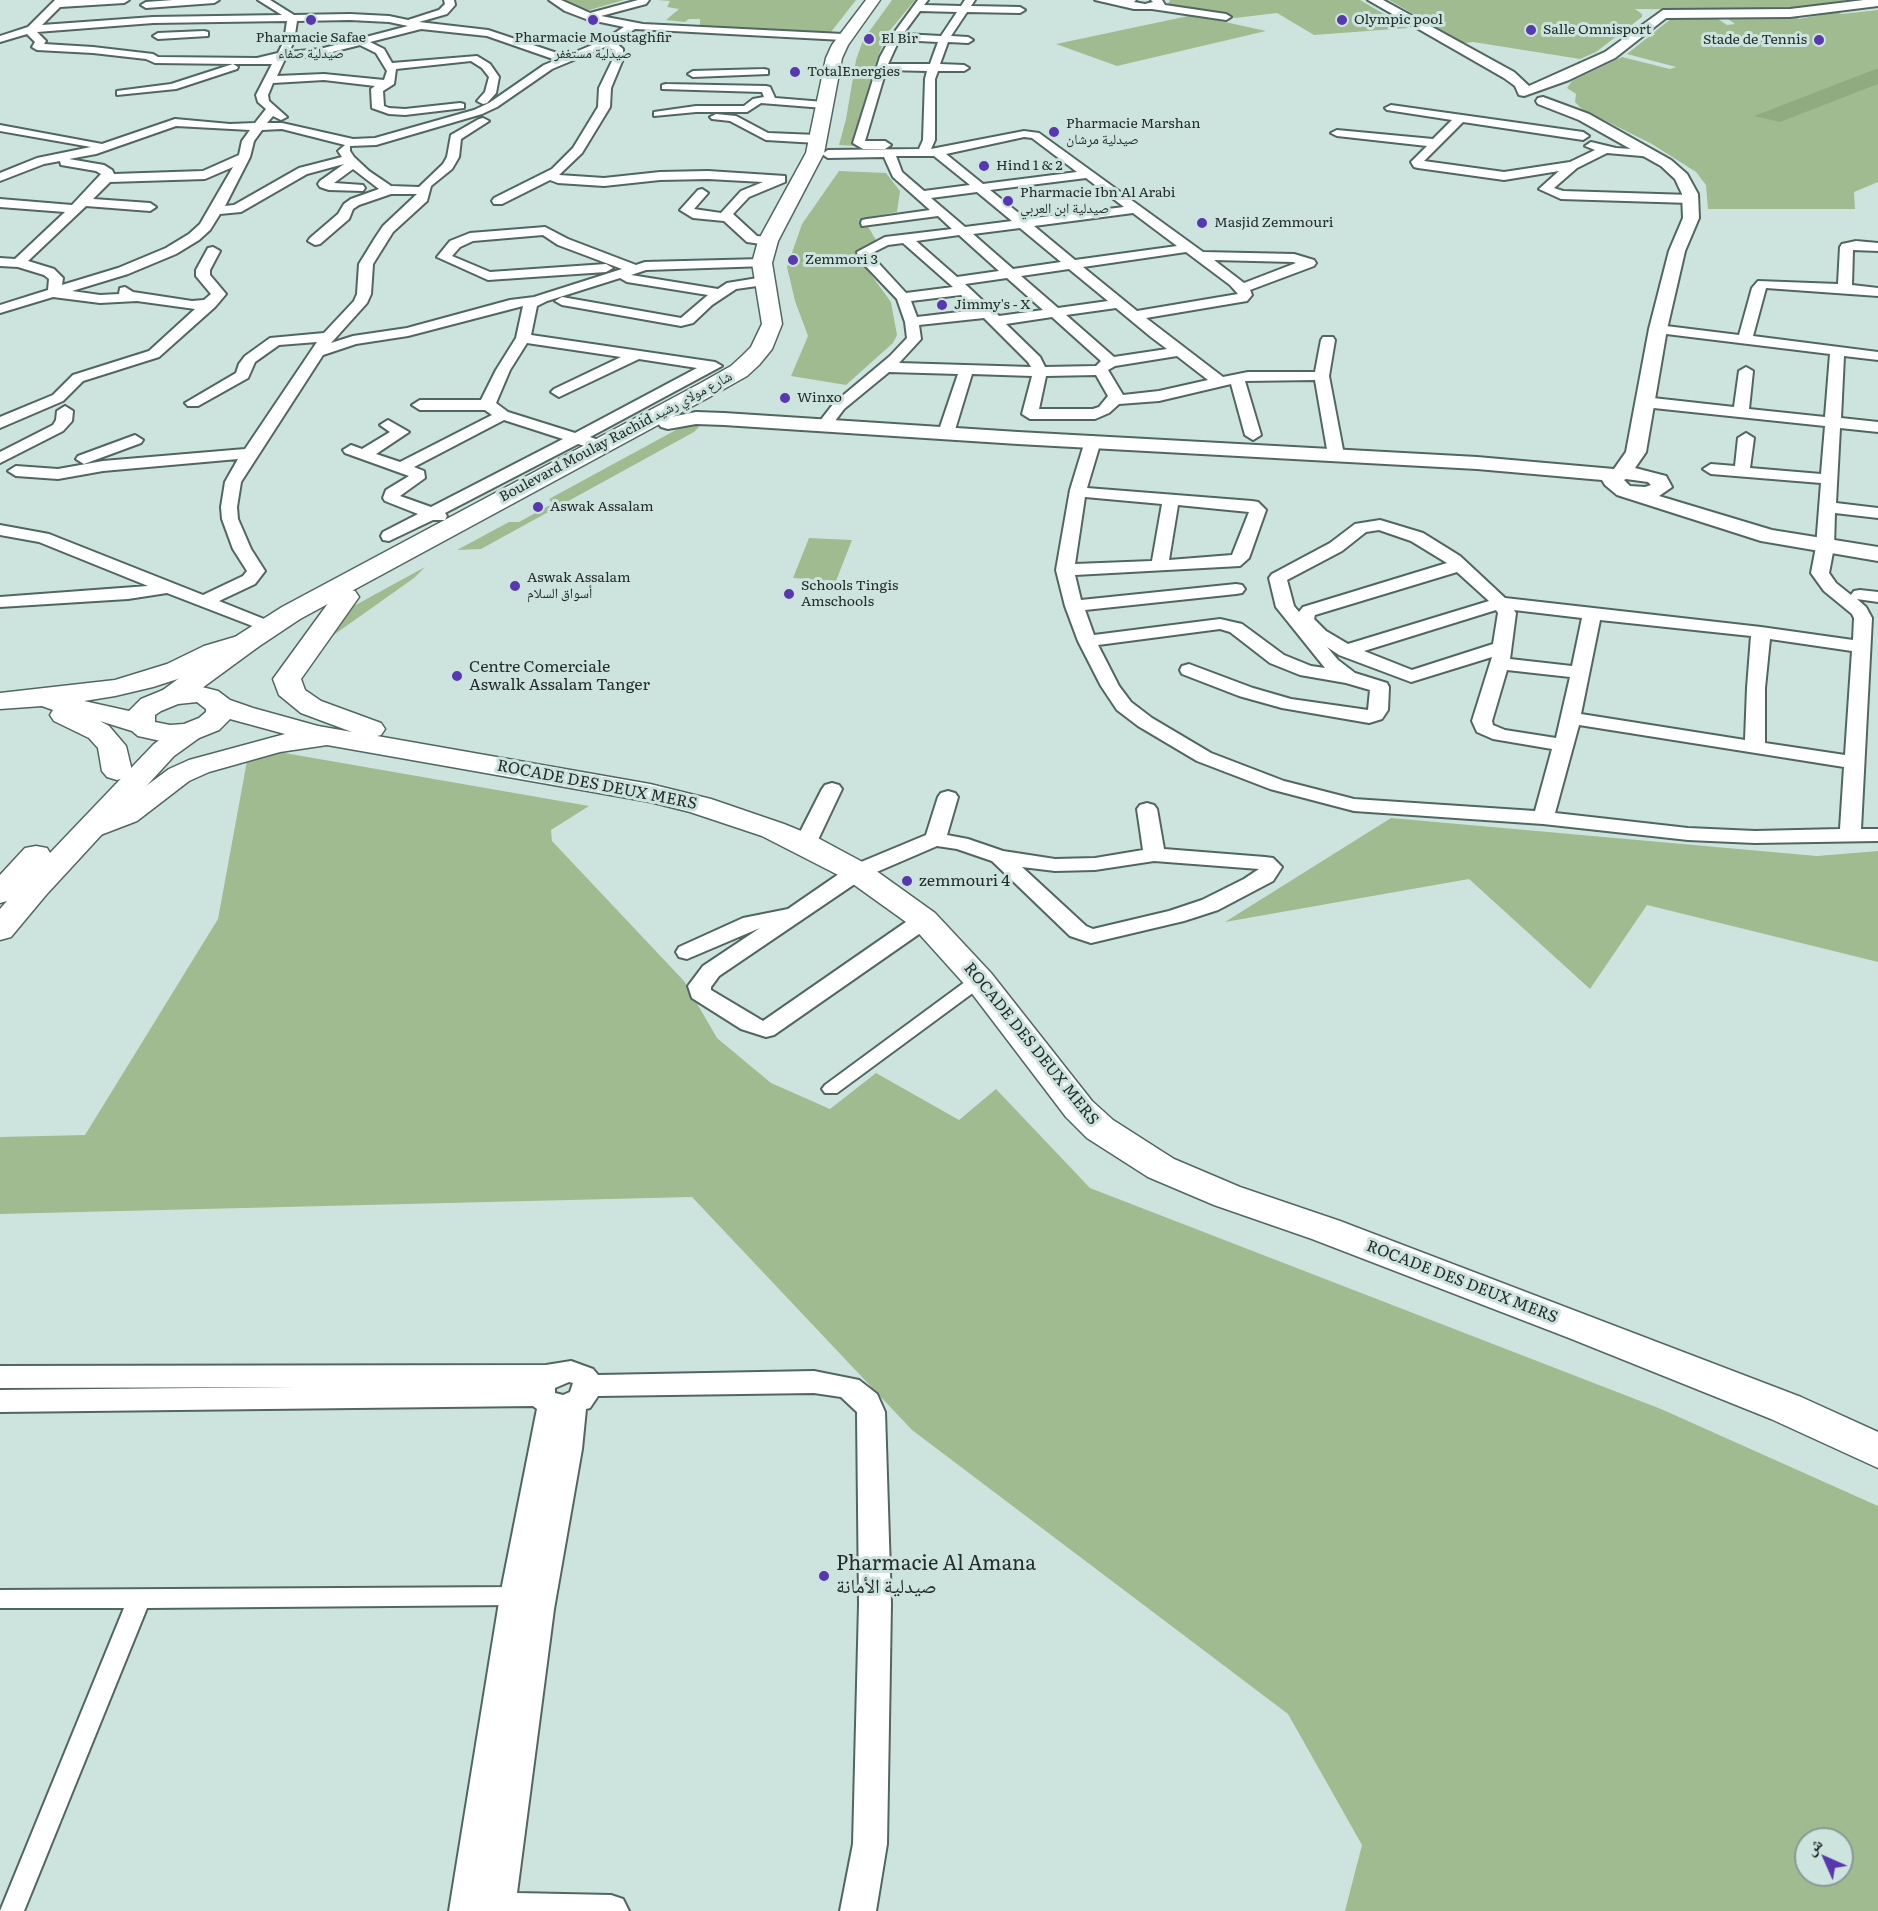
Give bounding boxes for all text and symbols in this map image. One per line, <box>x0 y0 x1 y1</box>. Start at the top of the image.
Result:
place label: Olympic pool <box>1354 12 1443 28</box>
marker: Pharmacie Safae صيدلية صفاء <box>304 13 318 27</box>
marker: Pharmacie Moustaghfir صيدلية مستغفر <box>586 13 600 27</box>
marker: Olympic pool <box>1335 13 1349 27</box>
place label: Salle Omnisport <box>1543 22 1651 38</box>
marker: Salle Omnisport <box>1524 23 1538 37</box>
place label: Pharmacie Safae صيدلية صفاء <box>256 30 366 62</box>
place label: Pharmacie Moustaghfir صيدلية مستغفر <box>515 30 671 62</box>
place label: El Bir <box>881 31 918 47</box>
marker: El Bir <box>862 32 876 46</box>
place label: Stade de Tennis <box>1703 32 1807 48</box>
marker: Stade de Tennis <box>1812 33 1826 47</box>
place label: TotalEnergies <box>807 64 900 80</box>
marker: TotalEnergies <box>788 65 802 79</box>
place label: Pharmacie Marshan صيدلية مرشان <box>1066 116 1201 148</box>
marker: Pharmacie Marshan صيدلية مرشان <box>1047 125 1061 139</box>
place label: Hind 1 & 2 <box>996 158 1063 174</box>
marker: Hind 1 & 2 <box>977 159 991 173</box>
place label: Pharmacie Ibn Al Arabi صيدلية ابن العربي <box>1020 185 1175 218</box>
marker: Pharmacie Ibn Al Arabi صيدلية ابن العربي <box>1001 194 1015 208</box>
place label: Masjid Zemmouri <box>1214 215 1333 231</box>
marker: Masjid Zemmouri <box>1195 216 1209 230</box>
place label: Zemmori 3 <box>805 252 878 268</box>
marker: Zemmori 3 <box>786 253 800 267</box>
place label: Jimmy's - X <box>954 297 1030 313</box>
marker: Jimmy's - X <box>935 298 949 312</box>
street label: Boulevard Moulay Rachid شارع مولاي رشيد <box>497 368 735 506</box>
place label: Winxo <box>797 390 842 406</box>
marker: Winxo <box>778 391 792 405</box>
place label: Aswak Assalam <box>550 499 654 515</box>
marker: Aswak Assalam <box>531 500 545 514</box>
place label: Aswak Assalam أسواق السلام <box>527 570 631 602</box>
place label: Schools Tingis Amschools <box>801 578 898 610</box>
marker: Aswak Assalam أسواق السلام <box>508 579 522 593</box>
marker: Schools Tingis Amschools <box>782 587 796 601</box>
place label: Centre Comerciale Aswalk Assalam Tanger <box>469 657 650 695</box>
marker: Centre Comerciale Aswalk Assalam Tanger <box>450 669 464 683</box>
street label: ROCADE DES DEUX MERS <box>495 756 699 814</box>
place label: zemmouri 4 <box>919 871 1010 891</box>
marker: zemmouri 4 <box>900 874 914 888</box>
street label: ROCADE DES DEUX MERS <box>960 959 1102 1129</box>
street label: ROCADE DES DEUX MERS <box>1364 1237 1560 1327</box>
place label: Pharmacie Al Amana صيدلية الأمانة <box>836 1552 1036 1599</box>
marker: Pharmacie Al Amana صيدلية الأمانة <box>817 1569 831 1583</box>
north arrow <box>1794 1827 1854 1887</box>
text: ش <box>1798 1831 1827 1860</box>

